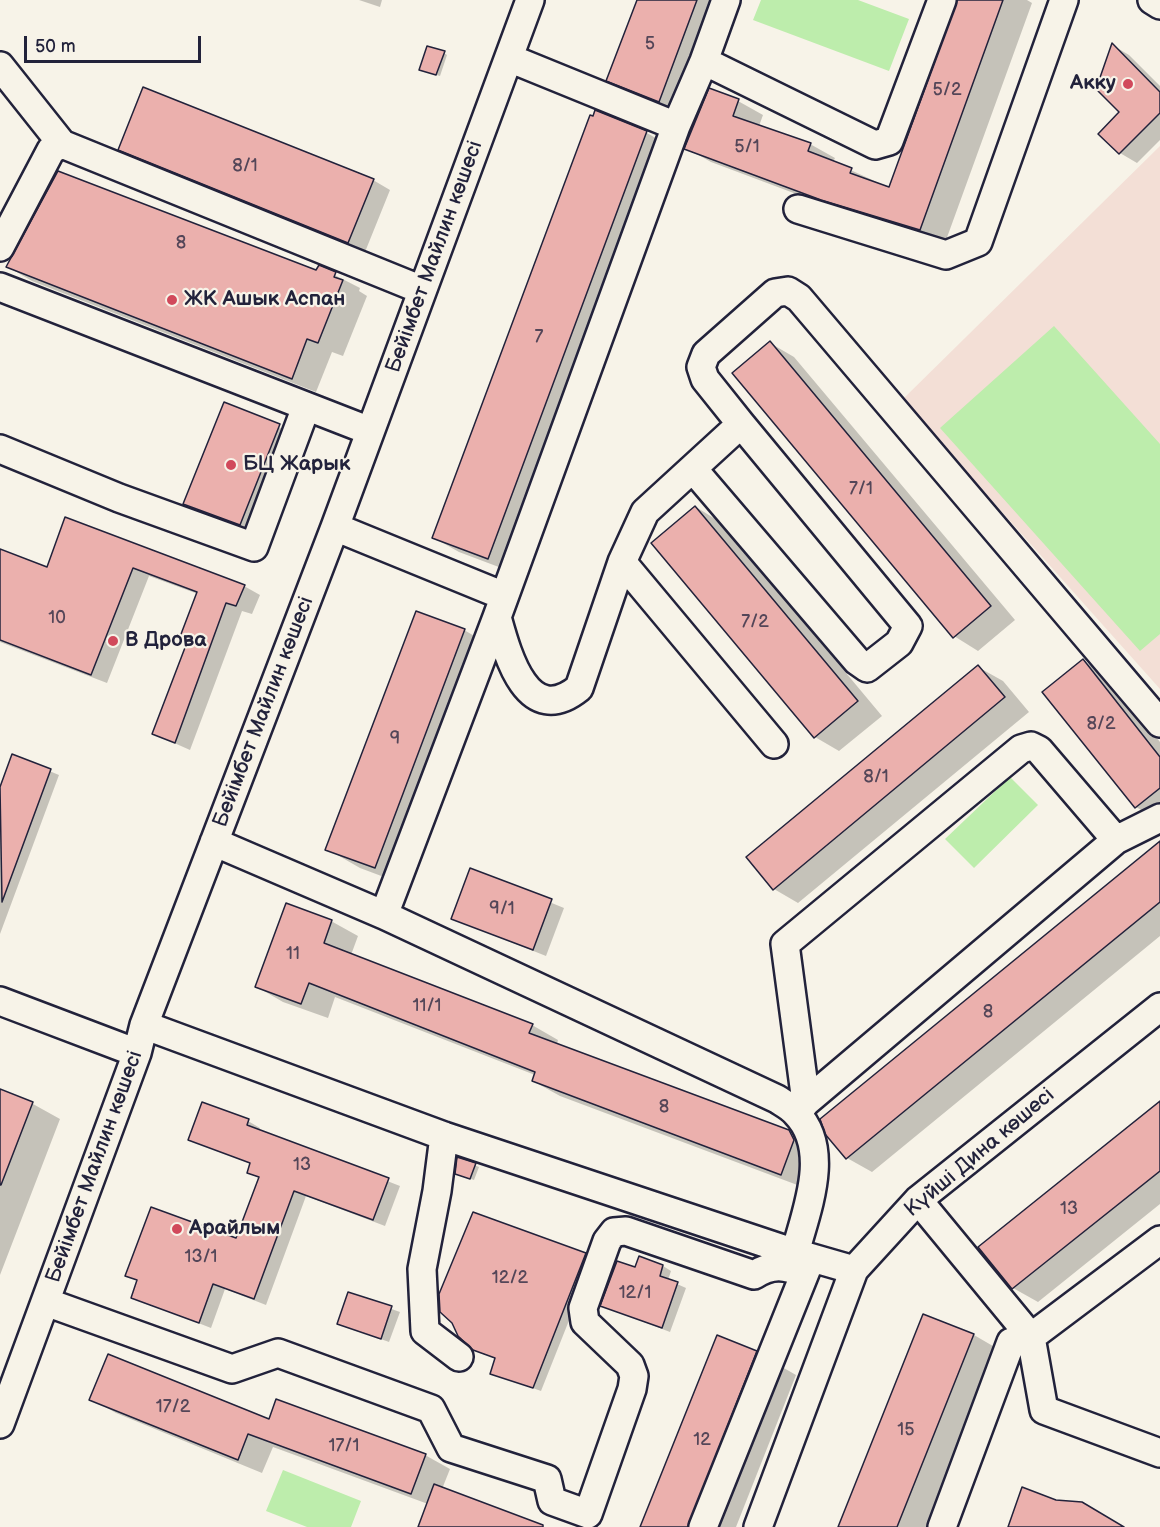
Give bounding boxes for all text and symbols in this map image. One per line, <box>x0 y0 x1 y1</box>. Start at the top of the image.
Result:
scale bar <box>27 24 204 62</box>
house number: 5 <box>645 33 655 55</box>
text: 50 m <box>35 36 76 57</box>
place label: Акку <box>1070 71 1116 97</box>
marker: Акку <box>1121 77 1135 91</box>
house number: 5/2 <box>932 79 962 101</box>
house number: 5/1 <box>734 136 760 158</box>
street label: Бейімбет Майлин көшесі <box>381 138 489 376</box>
house number: 8/1 <box>232 155 258 177</box>
house number: 8 <box>176 232 186 254</box>
place label: ЖК Ашык Аспан <box>184 287 345 313</box>
marker: ЖК Ашык Аспан <box>165 293 179 307</box>
house number: 7 <box>535 326 543 348</box>
place label: БЦ Жарык <box>243 452 350 478</box>
marker: БЦ Жарык <box>224 458 238 472</box>
house number: 7/1 <box>849 478 873 500</box>
street label: Бейімбет Майлин көшесі <box>208 593 320 831</box>
house number: 10 <box>48 607 66 629</box>
house number: 7/2 <box>741 611 769 633</box>
place label: В Дрова <box>125 628 206 654</box>
marker: В Дрова <box>106 634 120 648</box>
house number: 8/2 <box>1086 713 1116 735</box>
house number: 9 <box>390 728 400 750</box>
house number: 8/1 <box>863 766 889 788</box>
house number: 9/1 <box>489 898 515 920</box>
house number: 11 <box>286 943 300 965</box>
house number: 11/1 <box>412 995 442 1017</box>
house number: 8 <box>983 1001 993 1023</box>
street label: Бейімбет Майлин көшесі <box>41 1048 149 1286</box>
street label: Күйші Дина көшесі <box>900 1083 1060 1223</box>
house number: 8 <box>659 1096 669 1118</box>
house number: 13 <box>293 1154 311 1176</box>
house number: 13 <box>1060 1198 1078 1220</box>
place label: Арайлым <box>189 1216 280 1242</box>
marker: Арайлым <box>170 1222 184 1236</box>
house number: 13/1 <box>184 1246 218 1268</box>
house number: 12/2 <box>492 1267 528 1289</box>
house number: 12/1 <box>619 1282 651 1304</box>
house number: 17/2 <box>156 1396 190 1418</box>
house number: 15 <box>897 1419 915 1441</box>
house number: 12 <box>693 1429 711 1451</box>
house number: 17/1 <box>329 1435 359 1457</box>

